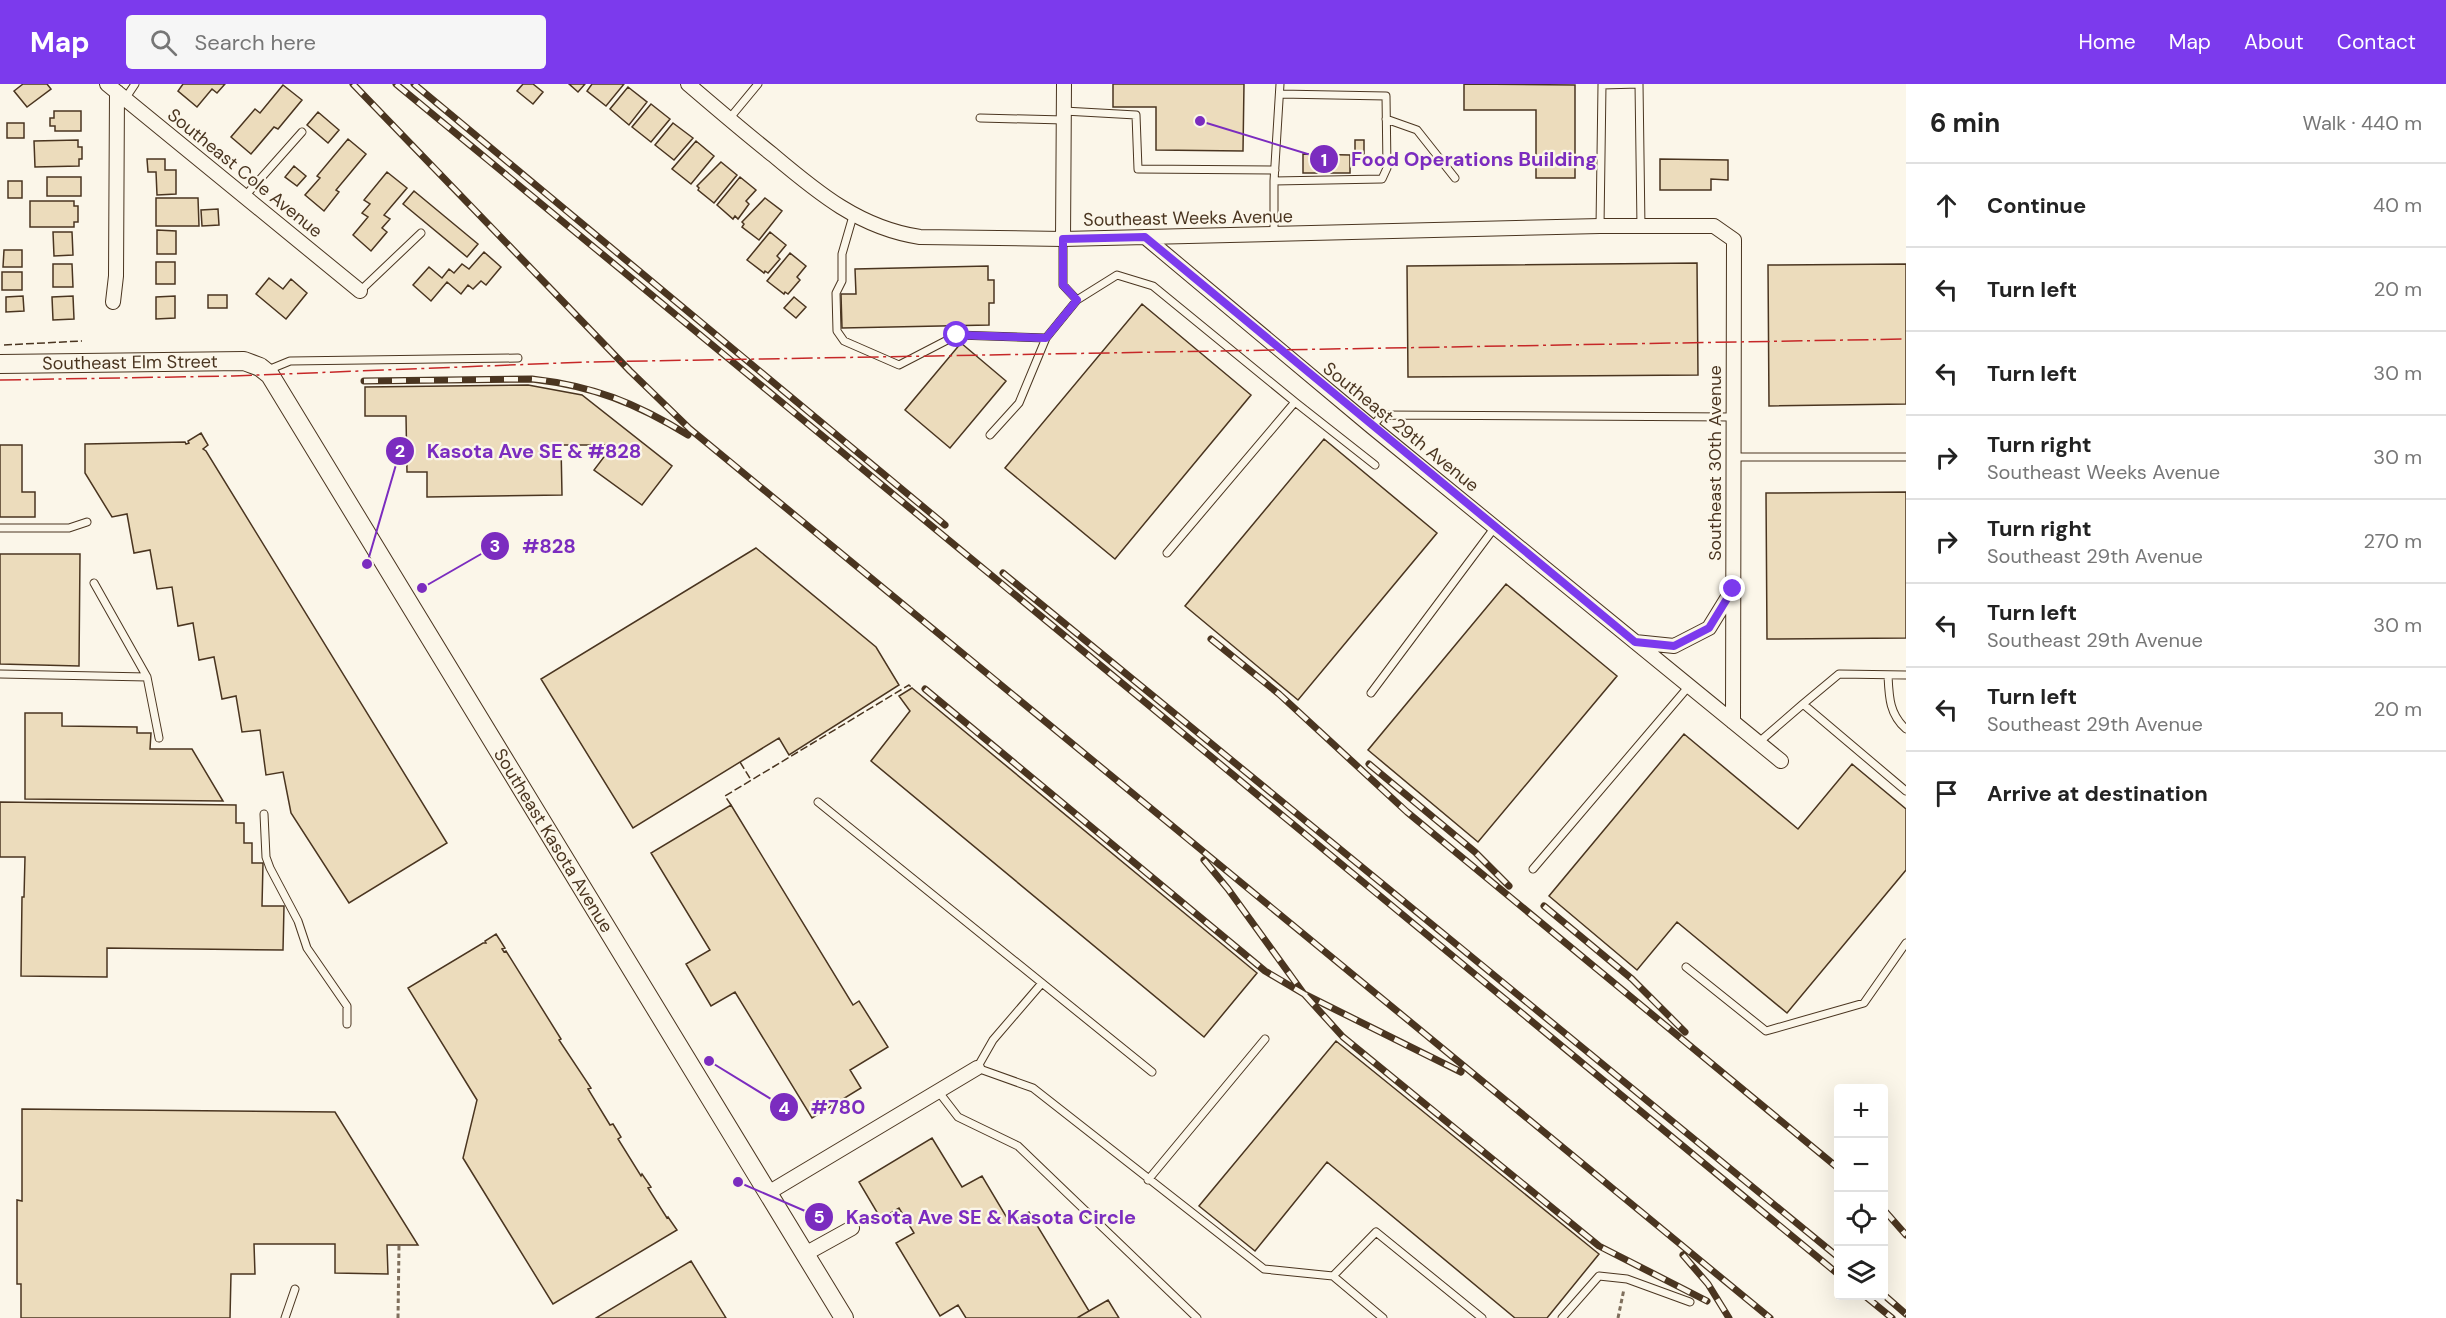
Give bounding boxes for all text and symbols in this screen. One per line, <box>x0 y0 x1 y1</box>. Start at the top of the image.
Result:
search box <box>126 15 546 69</box>
text: Map <box>30 24 90 61</box>
icon: search <box>147 26 180 59</box>
text: Search here <box>195 28 316 57</box>
text: Home <box>2078 28 2136 56</box>
text: Map <box>2169 28 2211 56</box>
text: About <box>2244 28 2304 56</box>
text: Contact <box>2337 28 2416 56</box>
street label: Southeast Cole Avenue <box>162 103 328 243</box>
text: 6 min <box>1930 106 2000 140</box>
text: Walk · 440 m <box>2303 110 2422 136</box>
callout: Food Operations Building <box>1309 140 1609 178</box>
text: Food Operations Building <box>1351 146 1597 172</box>
text: 1 <box>1321 148 1327 172</box>
icon: ahead <box>1930 189 1963 222</box>
text: Continue <box>1987 191 2086 220</box>
text: 40 m <box>2373 192 2422 218</box>
street label: Southeast Weeks Avenue <box>1083 204 1293 232</box>
icon: left <box>1930 273 1963 306</box>
text: Turn left <box>1987 275 2077 304</box>
text: 20 m <box>2374 276 2422 302</box>
route start <box>943 321 969 347</box>
street label: Southeast Elm Street <box>42 349 218 375</box>
street label: Southeast 29th Avenue <box>1318 357 1484 497</box>
icon: left <box>1930 357 1963 390</box>
text: Turn left <box>1987 359 2077 388</box>
text: 30 m <box>2373 360 2422 386</box>
street label: Southeast 30th Avenue <box>1703 365 1727 561</box>
text: Turn right <box>1987 430 2092 459</box>
callout: Kasota Ave SE & #828 <box>385 432 654 470</box>
text: Kasota Ave SE & #828 <box>427 438 641 464</box>
text: 2 <box>395 439 405 463</box>
icon: right <box>1930 441 1963 474</box>
text: 30 m <box>2373 444 2422 470</box>
text: Southeast Weeks Avenue <box>1987 459 2220 485</box>
text: Turn right <box>1987 514 2092 543</box>
icon: right <box>1930 525 1963 558</box>
callout: #828 <box>480 527 587 565</box>
text: 270 m <box>2364 528 2422 554</box>
text: #828 <box>522 533 576 559</box>
text: 3 <box>490 534 500 558</box>
text: Southeast 29th Avenue <box>1987 543 2203 569</box>
route end <box>1719 575 1745 601</box>
text: Turn left <box>1987 598 2077 627</box>
icon: left <box>1930 609 1963 642</box>
text: 30 m <box>2373 612 2422 638</box>
text: Southeast 29th Avenue <box>1987 627 2203 653</box>
text: Turn left <box>1987 682 2077 711</box>
icon: left <box>1930 693 1963 726</box>
text: 20 m <box>2374 696 2422 722</box>
text: Southeast 29th Avenue <box>1987 711 2203 737</box>
street label: Southeast Kasota Avenue <box>488 744 619 937</box>
icon: arrive <box>1930 777 1963 810</box>
text: Arrive at destination <box>1987 779 2208 808</box>
map controls <box>1834 1084 1888 1300</box>
button: + <box>1834 1084 1888 1138</box>
callout: #780 <box>769 1088 877 1126</box>
text: #780 <box>811 1094 865 1120</box>
text: 4 <box>778 1096 790 1120</box>
button: − <box>1834 1138 1888 1192</box>
button: locate <box>1834 1192 1888 1246</box>
callout: Kasota Ave SE & Kasota Circle <box>804 1198 1148 1236</box>
text: Kasota Ave SE & Kasota Circle <box>846 1204 1136 1230</box>
text: 5 <box>813 1205 825 1229</box>
button: layers <box>1834 1246 1888 1300</box>

